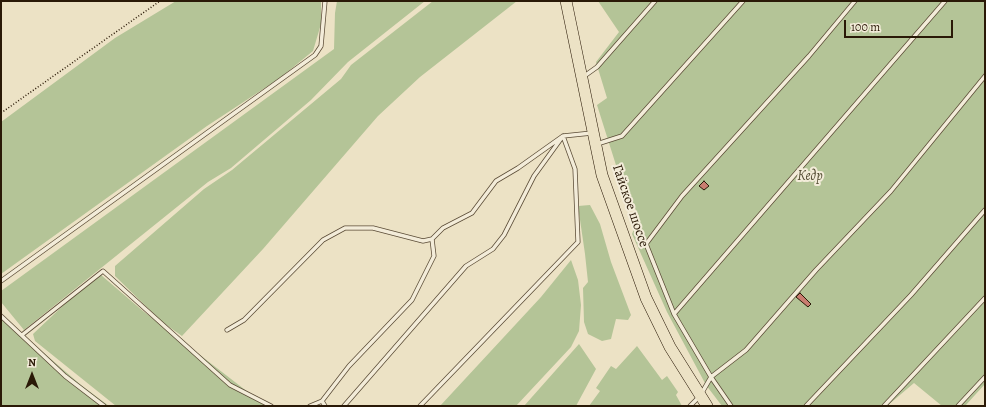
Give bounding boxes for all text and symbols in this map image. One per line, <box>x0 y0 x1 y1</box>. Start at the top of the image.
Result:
scale bar <box>846 12 955 38</box>
text: 100 m <box>851 19 880 35</box>
street label: Гайское шоссе <box>608 162 652 250</box>
park label: Кедр <box>797 169 823 185</box>
north arrow <box>12 355 52 395</box>
text: N <box>28 355 36 370</box>

